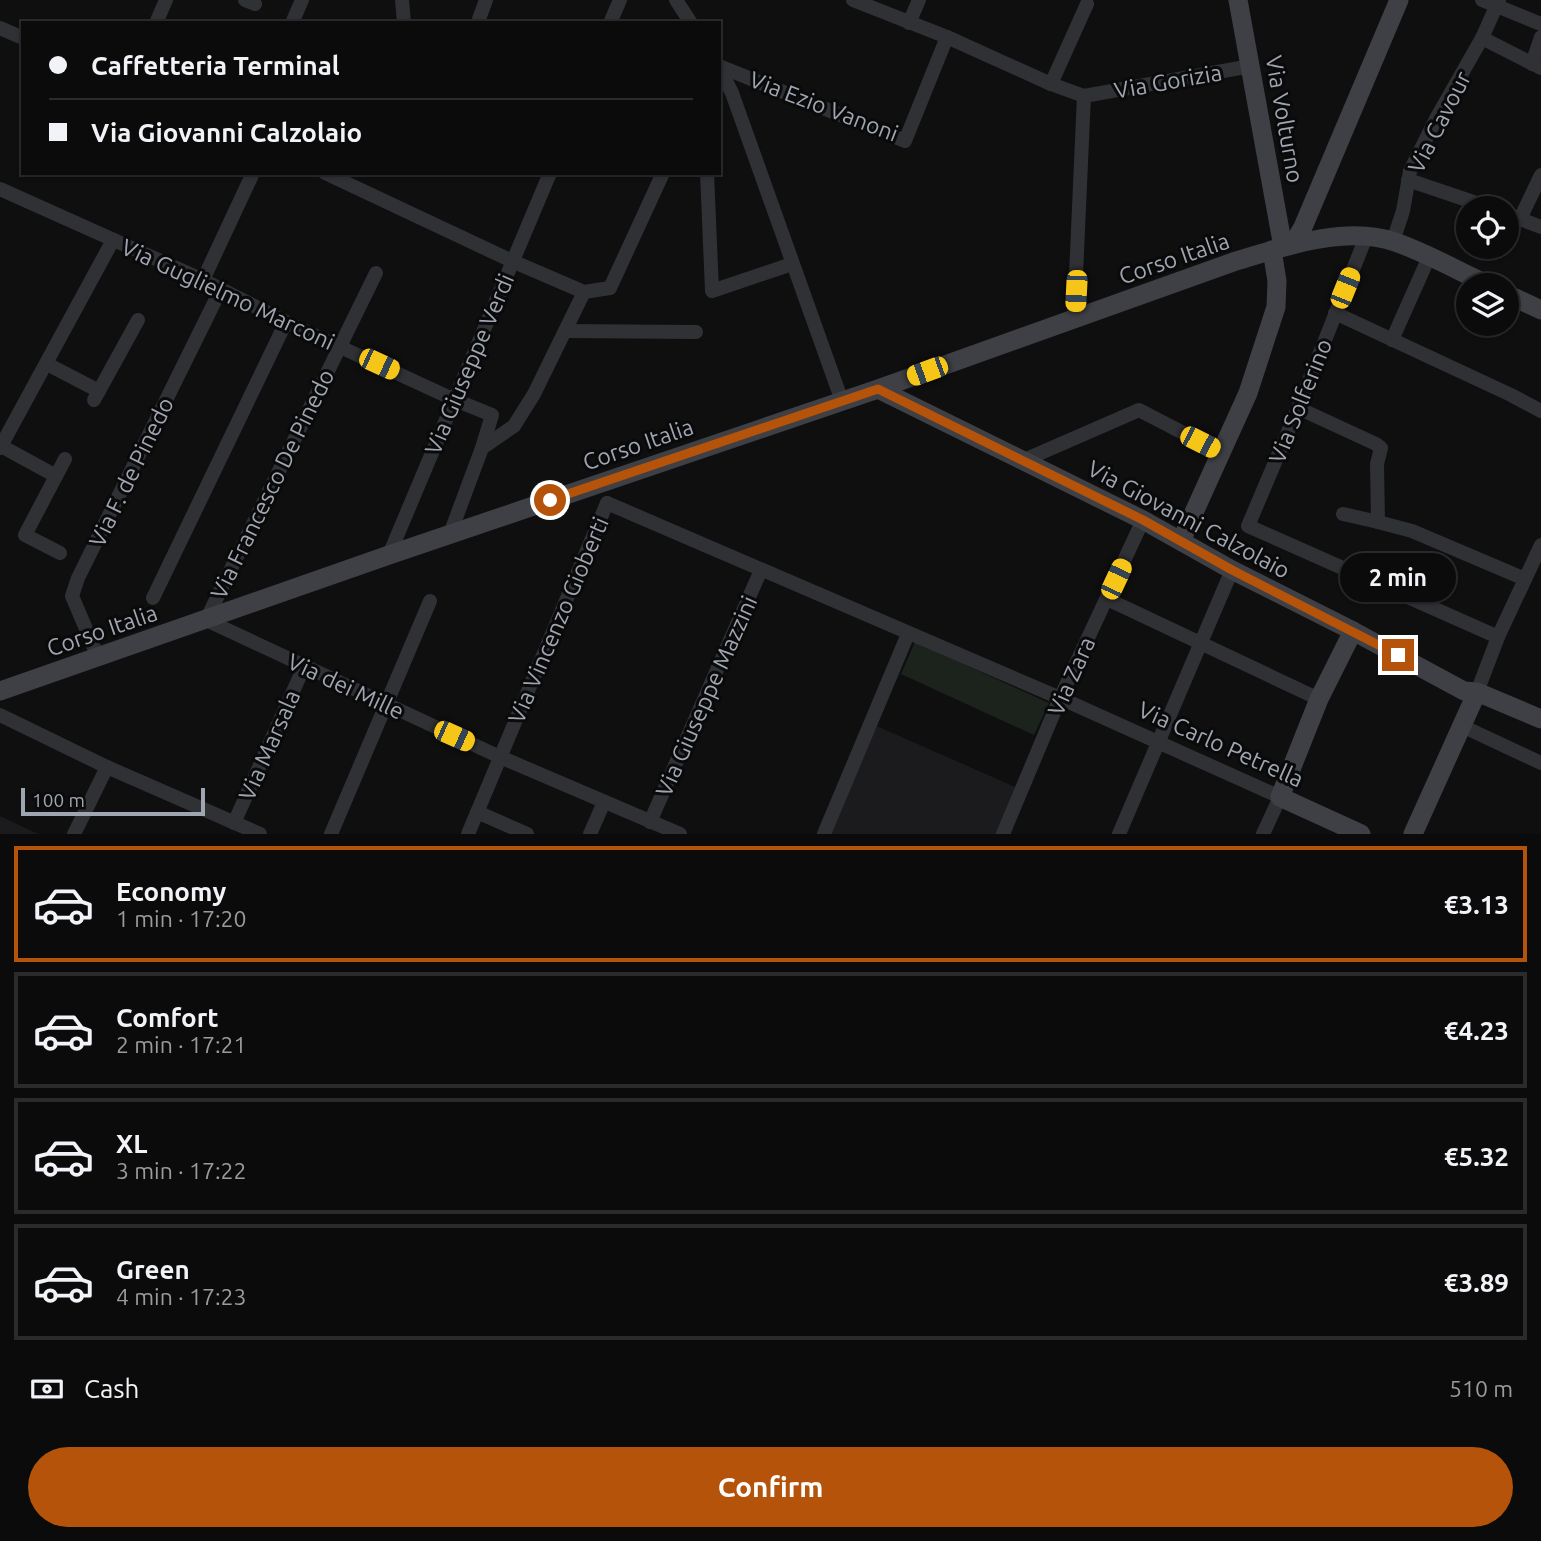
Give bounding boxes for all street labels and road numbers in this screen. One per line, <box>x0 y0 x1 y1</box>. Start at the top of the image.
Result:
street label: Via Volturno <box>1262 53 1308 185</box>
street label: Via Gorizia <box>1112 59 1224 103</box>
street label: Via Ezio Vanoni <box>746 66 902 146</box>
street label: Via Cavour <box>1403 67 1475 177</box>
street label: Corso Italia <box>1116 227 1232 289</box>
street label: Via Guglielmo Marconi <box>118 234 338 354</box>
street label: Via Giuseppe Verdi <box>420 270 518 458</box>
street label: Via Solferino <box>1264 335 1336 467</box>
street label: Via Francesco De Pinedo <box>205 365 339 603</box>
street label: Via F. de Pinedo <box>84 393 178 551</box>
street label: Corso Italia <box>580 413 696 475</box>
street label: Via Giovanni Calzolaio <box>1084 455 1294 583</box>
street label: Via Vincenzo Gioberti <box>503 513 613 727</box>
street label: Via Giuseppe Mazzini <box>650 592 762 800</box>
street label: Corso Italia <box>44 599 160 661</box>
street label: Via Zara <box>1043 633 1099 719</box>
street label: Via dei Mille <box>284 648 408 724</box>
street label: Via Marsala <box>234 686 304 804</box>
street label: Via Carlo Petrella <box>1135 696 1307 792</box>

